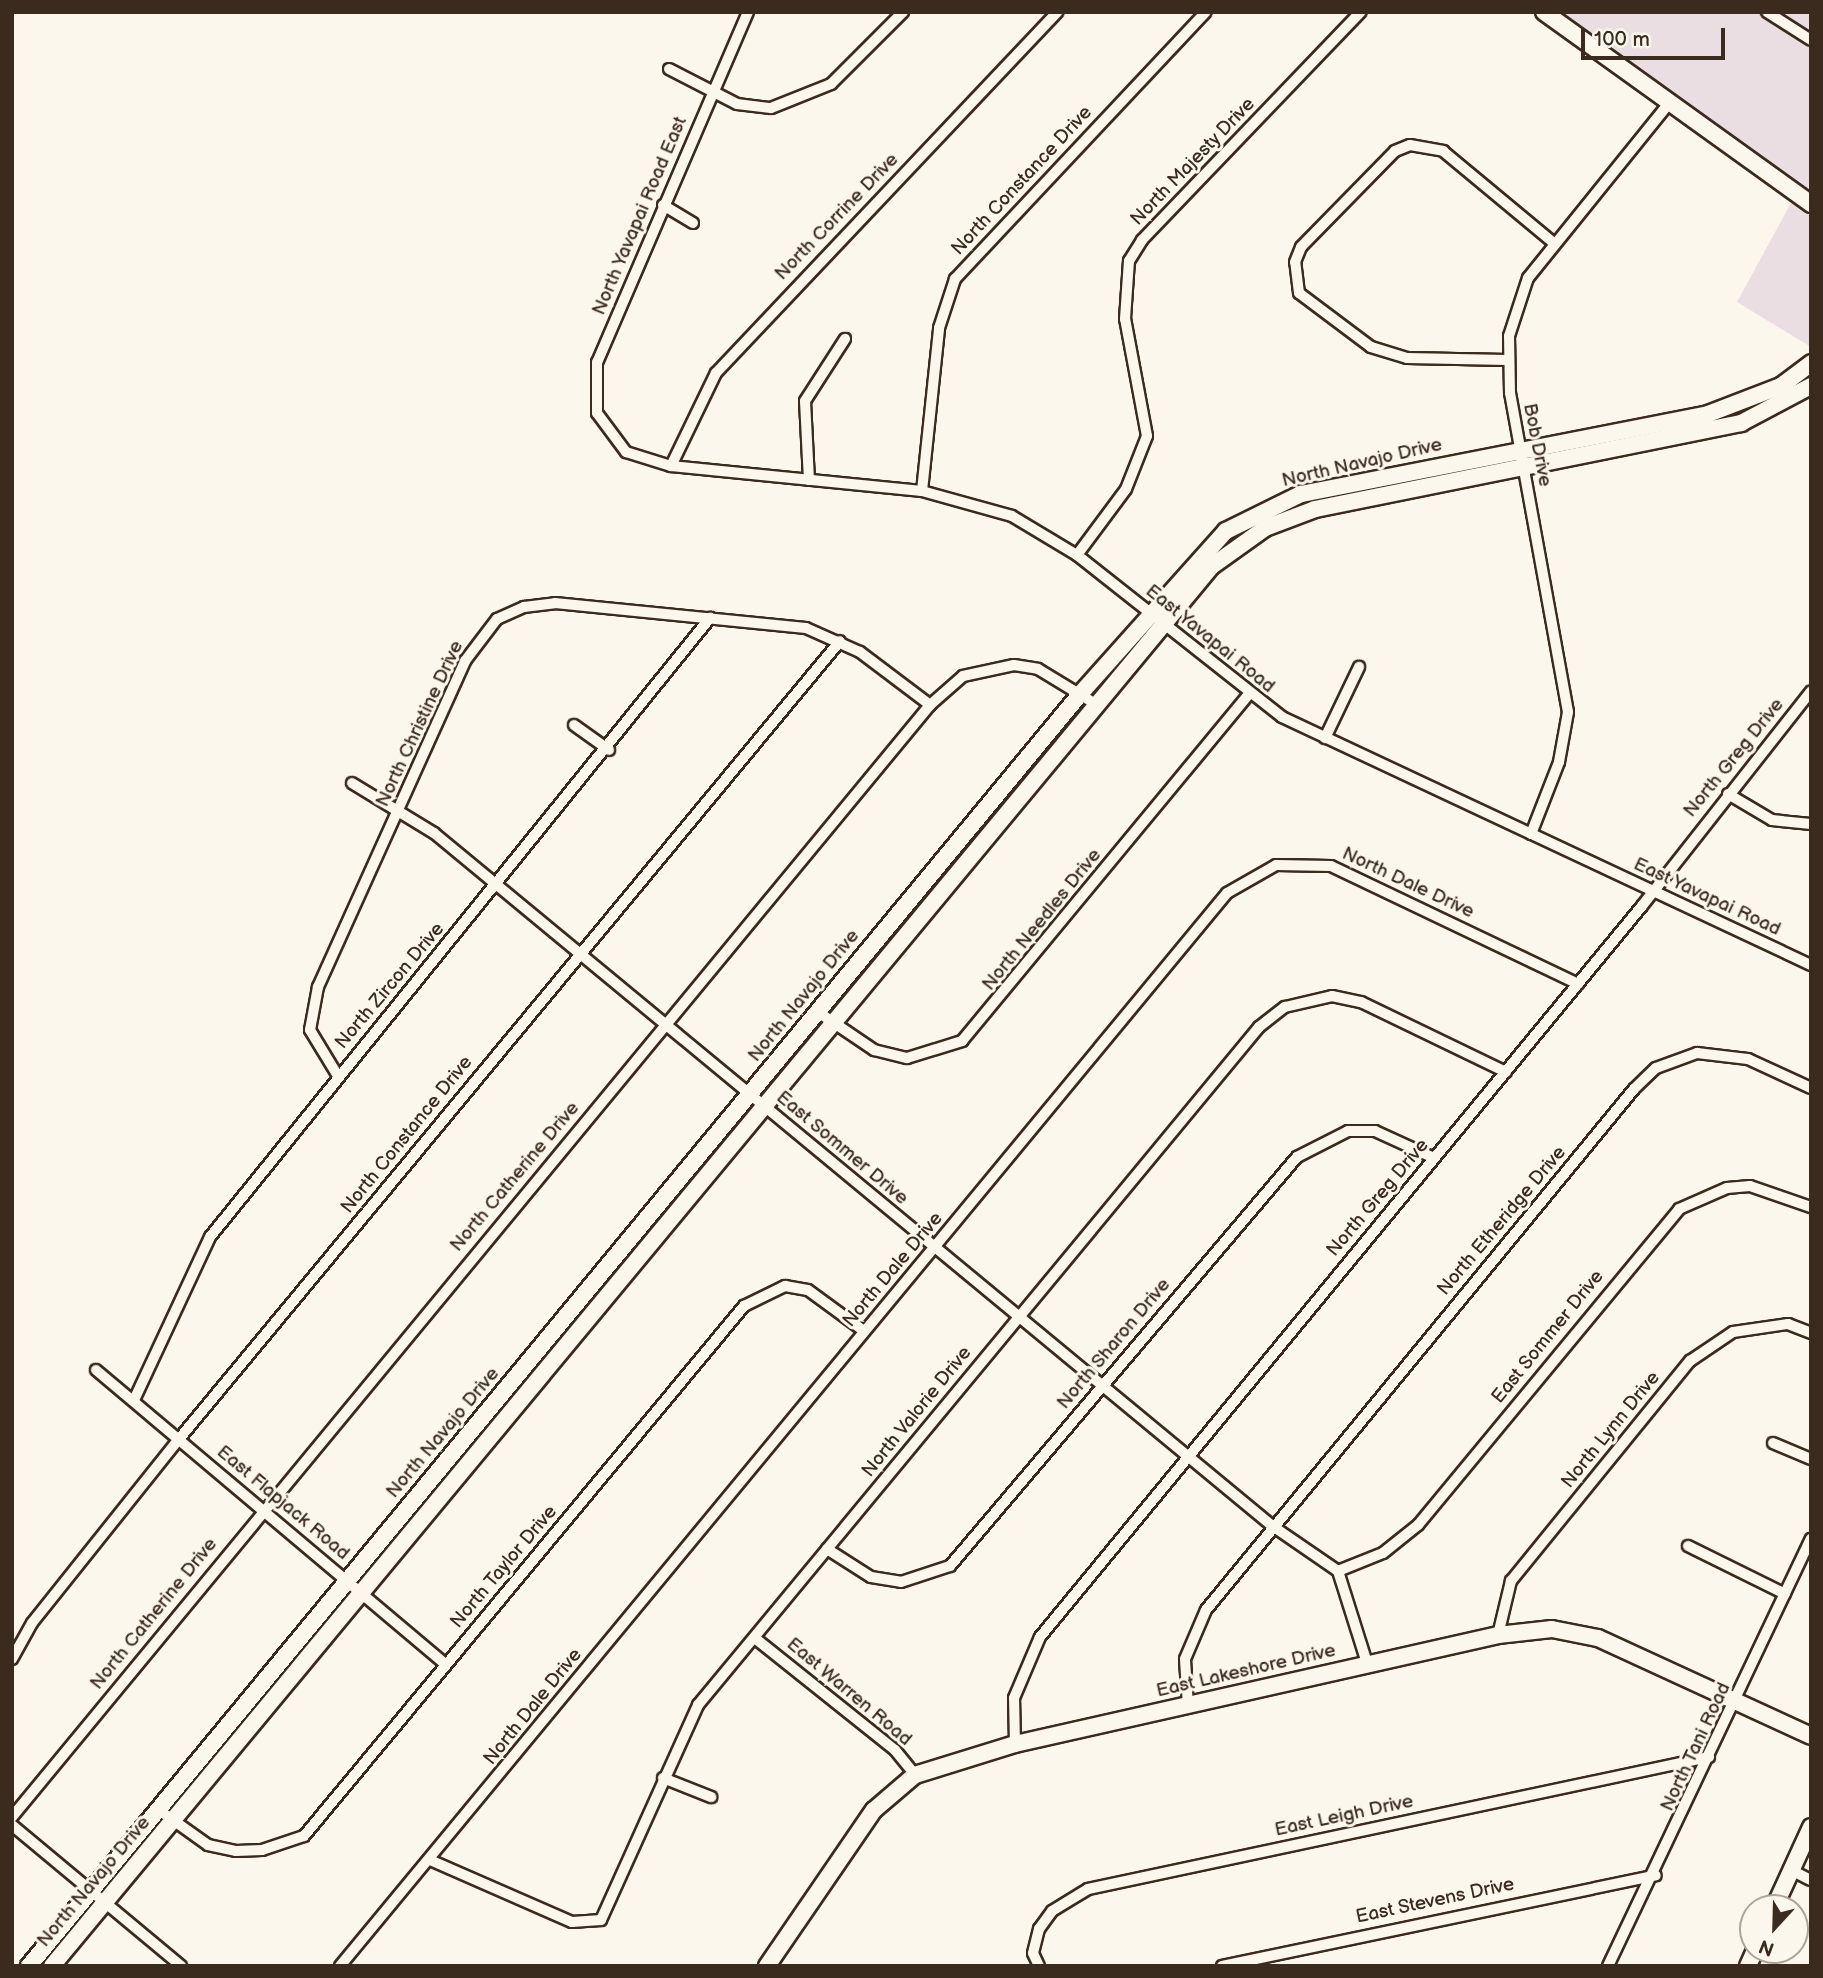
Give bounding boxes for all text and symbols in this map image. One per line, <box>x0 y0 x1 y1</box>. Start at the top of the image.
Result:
scale bar <box>1585 14 1728 58</box>
text: 100 m <box>1594 27 1650 52</box>
street label: North Majesty Drive <box>1126 93 1260 231</box>
street label: North Constance Drive <box>947 102 1097 260</box>
street label: North Yavapai Road East <box>588 113 692 319</box>
street label: North Corrine Drive <box>770 149 904 285</box>
street label: Bob Drive <box>1518 401 1556 489</box>
street label: North Navajo Drive <box>1280 434 1444 492</box>
street label: East Yavapai Road <box>1140 580 1280 698</box>
street label: North Christine Drive <box>372 637 468 811</box>
street label: North Greg Drive <box>1679 694 1789 822</box>
street label: North Dale Drive <box>1338 842 1478 924</box>
street label: North Needles Drive <box>978 844 1106 996</box>
street label: East Yavapai Road <box>1629 853 1785 941</box>
street label: North Zircon Drive <box>331 918 449 1054</box>
street label: North Navajo Drive <box>744 925 864 1067</box>
street label: North Constance Drive <box>336 1052 478 1218</box>
street label: East Sommer Drive <box>771 1086 913 1210</box>
street label: North Catherine Drive <box>446 1097 584 1257</box>
street label: North Greg Drive <box>1322 1135 1434 1261</box>
street label: North Etheridge Drive <box>1433 1142 1571 1300</box>
street label: North Dale Drive <box>838 1208 948 1332</box>
street label: East Sommer Drive <box>1487 1266 1609 1408</box>
street label: North Sharon Drive <box>1053 1274 1175 1414</box>
street label: North Valorie Drive <box>857 1342 977 1482</box>
street label: North Navajo Drive <box>382 1363 504 1503</box>
street label: North Lynn Drive <box>1557 1367 1665 1493</box>
street label: East Flapjack Road <box>212 1441 354 1565</box>
street label: North Taylor Drive <box>446 1501 562 1633</box>
street label: North Catherine Drive <box>86 1534 222 1694</box>
street label: East Warren Road <box>782 1633 916 1751</box>
street label: East Lakeshore Drive <box>1154 1639 1338 1703</box>
street label: North Dale Drive <box>479 1644 587 1770</box>
street label: North Tani Road <box>1656 1679 1736 1815</box>
street label: East Leigh Drive <box>1273 1790 1415 1842</box>
street label: North Navajo Drive <box>33 1812 155 1952</box>
street label: East Stevens Drive <box>1354 1873 1516 1929</box>
north arrow <box>1739 1894 1809 1964</box>
text: N <box>1756 1934 1778 1960</box>

